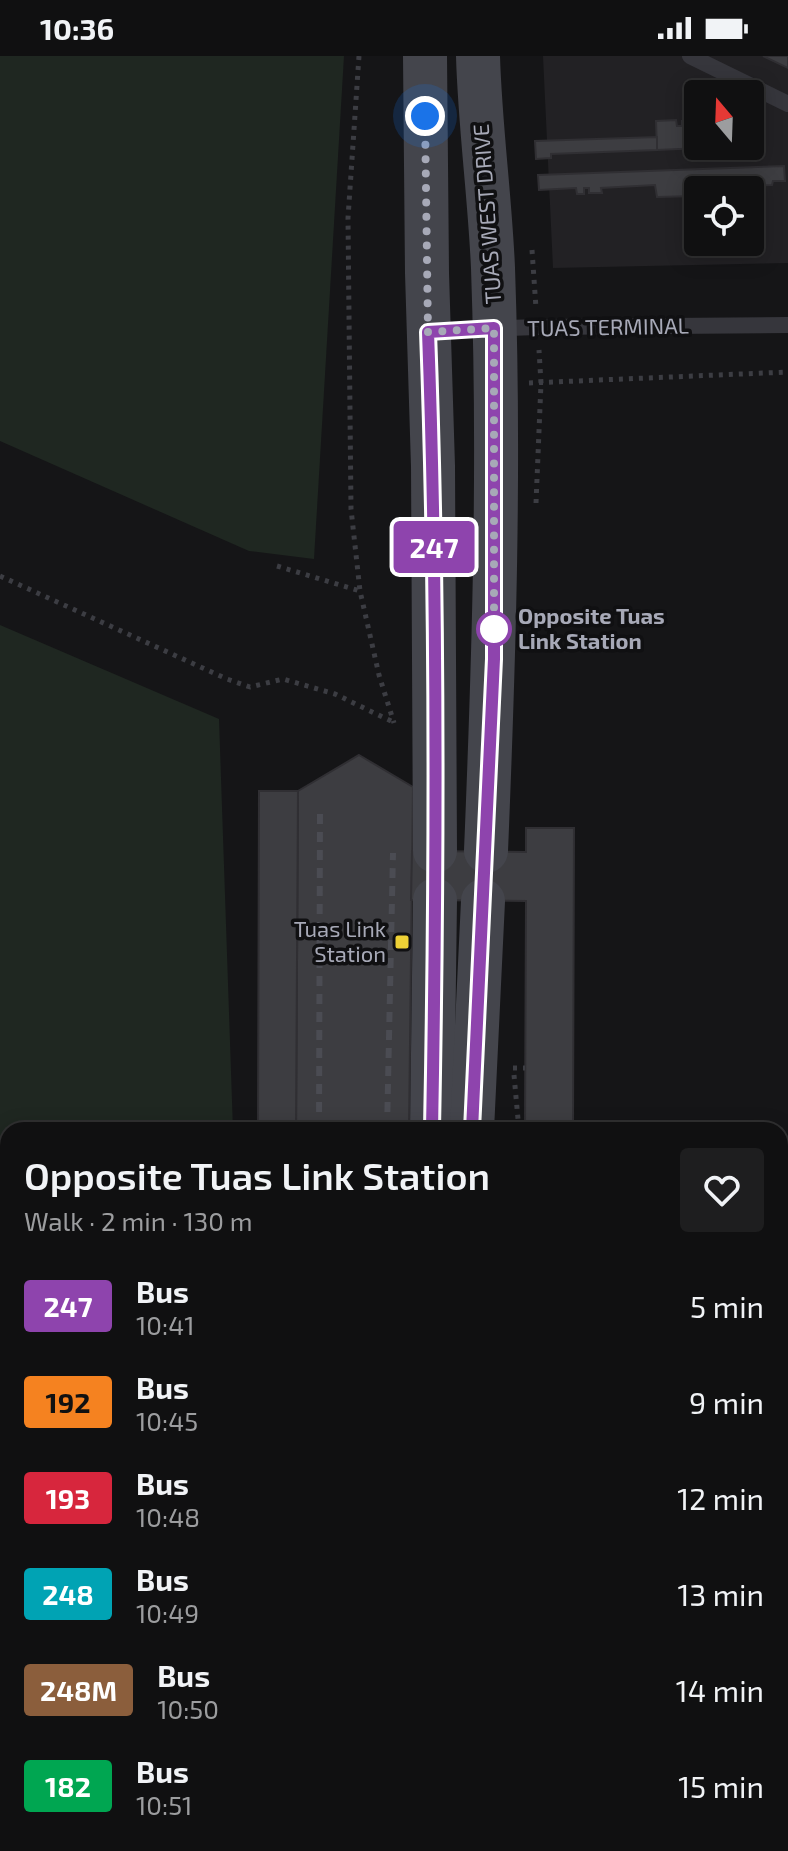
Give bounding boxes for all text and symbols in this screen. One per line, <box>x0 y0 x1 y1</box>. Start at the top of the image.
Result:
text: 10:36 <box>40 10 114 46</box>
north arrow <box>684 80 764 160</box>
map controls <box>684 80 764 256</box>
your location <box>405 96 445 136</box>
street label: TUAS WEST DRIVE <box>467 123 505 305</box>
button: locate <box>684 176 764 256</box>
street label: TUAS TERMINAL <box>527 312 689 340</box>
line badge: 247 <box>388 521 480 573</box>
text: 247 <box>410 530 458 564</box>
place label: Opposite Tuas Link Station <box>518 602 665 653</box>
marker: Opposite Tuas Link Station <box>477 612 511 646</box>
place label: Tuas Link Station <box>294 915 386 966</box>
marker: Tuas Link Station <box>393 933 411 951</box>
button: heart <box>680 1148 764 1232</box>
text: Opposite Tuas Link Station <box>24 1152 490 1198</box>
text: Walk · 2 min · 130 m <box>24 1205 253 1236</box>
text: Bus <box>136 1273 189 1309</box>
text: 5 min <box>690 1288 764 1324</box>
text: 247 <box>44 1289 92 1323</box>
text: 10:41 <box>136 1309 195 1340</box>
text: Bus <box>136 1369 189 1405</box>
text: 9 min <box>689 1384 764 1420</box>
text: 192 <box>46 1385 90 1419</box>
text: 10:45 <box>136 1405 198 1436</box>
text: Bus <box>136 1465 189 1501</box>
text: 12 min <box>677 1480 764 1516</box>
text: 193 <box>46 1481 90 1515</box>
text: 10:48 <box>136 1501 200 1532</box>
text: Bus <box>136 1561 189 1597</box>
text: 13 min <box>678 1576 764 1612</box>
text: 248 <box>42 1577 94 1611</box>
text: 10:49 <box>136 1597 199 1628</box>
text: Bus <box>157 1657 210 1693</box>
text: 14 min <box>676 1672 764 1708</box>
text: 248M <box>40 1673 117 1707</box>
text: 10:50 <box>157 1693 219 1724</box>
text: Bus <box>136 1753 189 1789</box>
text: 15 min <box>678 1768 764 1804</box>
text: 182 <box>45 1769 91 1803</box>
text: 10:51 <box>136 1789 192 1820</box>

